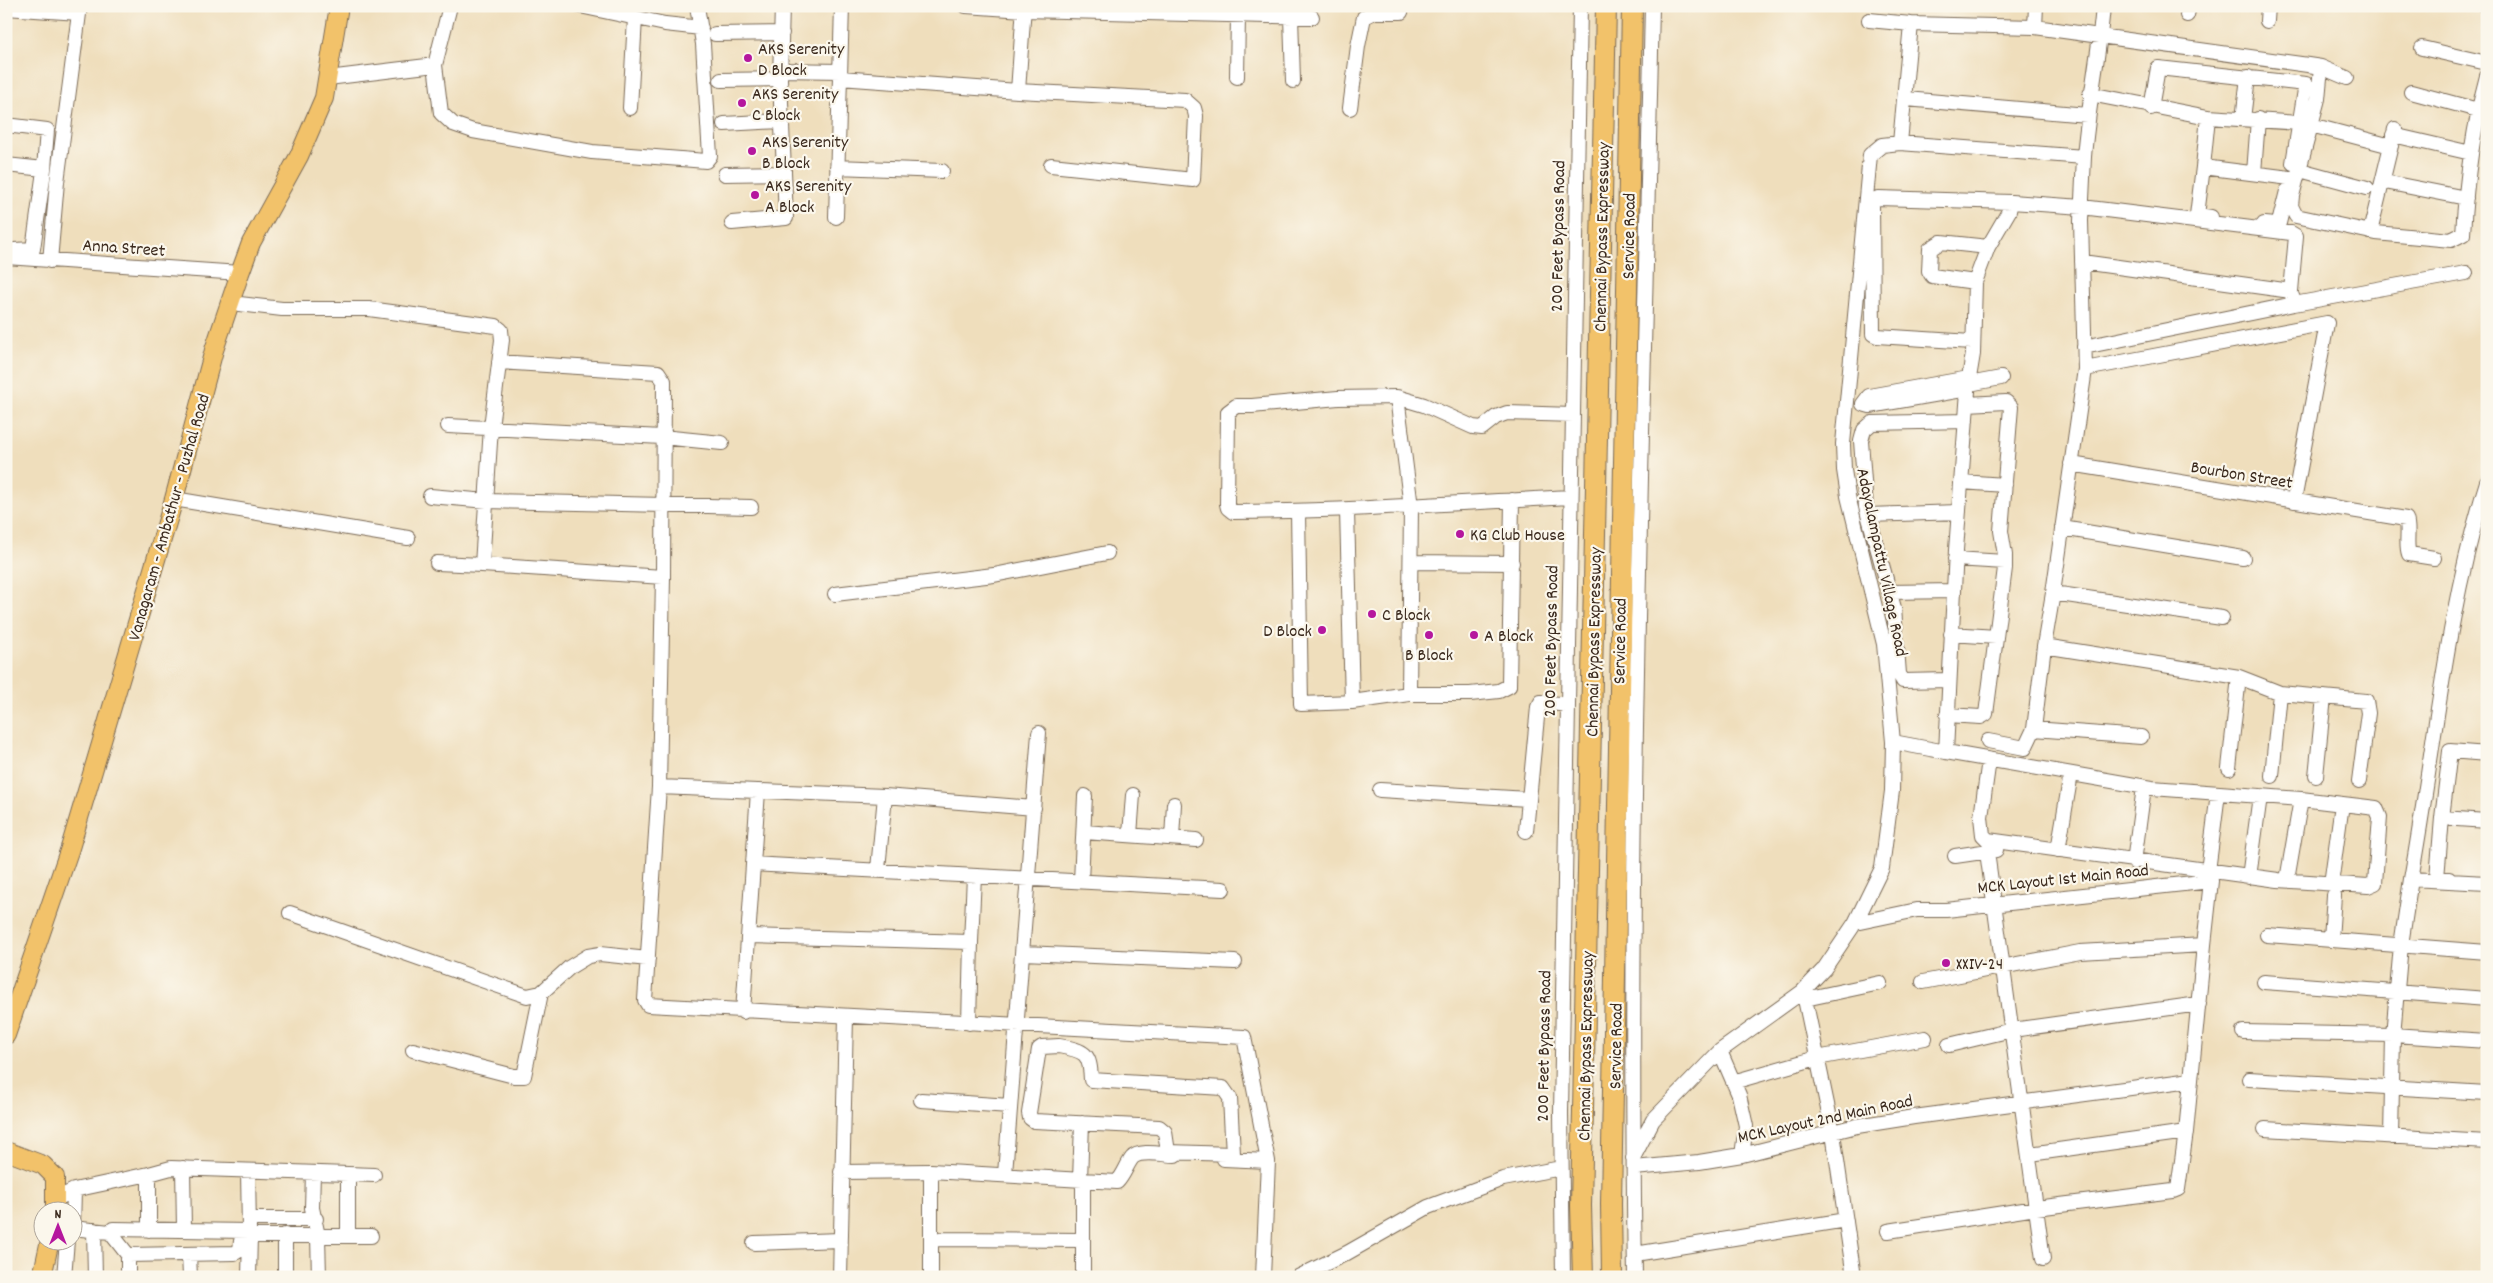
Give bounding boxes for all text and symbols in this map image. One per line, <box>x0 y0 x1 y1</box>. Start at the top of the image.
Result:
place label: AKS Serenity D Block <box>758 38 845 84</box>
marker: AKS Serenity D Block <box>742 52 754 64</box>
place label: AKS Serenity C Block <box>752 83 839 129</box>
marker: AKS Serenity C Block <box>736 97 748 109</box>
place label: AKS Serenity B Block <box>762 131 849 177</box>
street label: Chennai Bypass Expressway <box>1589 141 1618 332</box>
marker: AKS Serenity B Block <box>746 145 758 157</box>
street label: 200 Feet Bypass Road <box>1546 160 1573 312</box>
place label: AKS Serenity A Block <box>765 175 852 221</box>
marker: AKS Serenity A Block <box>749 189 761 201</box>
street label: Service Road <box>1617 193 1644 279</box>
street label: Anna Street <box>82 234 166 265</box>
street label: Vanagaram - Ambathur - Puzhal Road <box>123 391 218 644</box>
street label: Bourbon Street <box>2189 456 2295 497</box>
street label: Adayalampattu Village Road <box>1848 466 1913 659</box>
place label: KG Club House <box>1470 524 1565 549</box>
marker: KG Club House <box>1454 528 1466 540</box>
street label: Chennai Bypass Expressway <box>1581 546 1610 737</box>
street label: 200 Feet Bypass Road <box>1539 565 1566 717</box>
street label: Service Road <box>1608 598 1635 684</box>
place label: C Block <box>1382 604 1430 629</box>
marker: C Block <box>1366 608 1378 620</box>
place label: D Block <box>1263 620 1312 645</box>
marker: D Block <box>1316 624 1328 636</box>
place label: A Block <box>1484 625 1533 650</box>
marker: B Block <box>1423 629 1435 641</box>
marker: A Block <box>1468 629 1480 641</box>
place label: B Block <box>1405 644 1453 669</box>
street label: MCK Layout 1st Main Road <box>1976 859 2150 902</box>
street label: Chennai Bypass Expressway <box>1573 950 1602 1141</box>
place label: XXIV-24 <box>1956 953 2003 978</box>
marker: XXIV-24 <box>1940 957 1952 969</box>
street label: 200 Feet Bypass Road <box>1532 970 1559 1122</box>
street label: Service Road <box>1604 1003 1631 1089</box>
street label: MCK Layout 2nd Main Road <box>1736 1090 1915 1151</box>
north arrow <box>32 1200 82 1250</box>
text: N <box>55 1205 62 1225</box>

